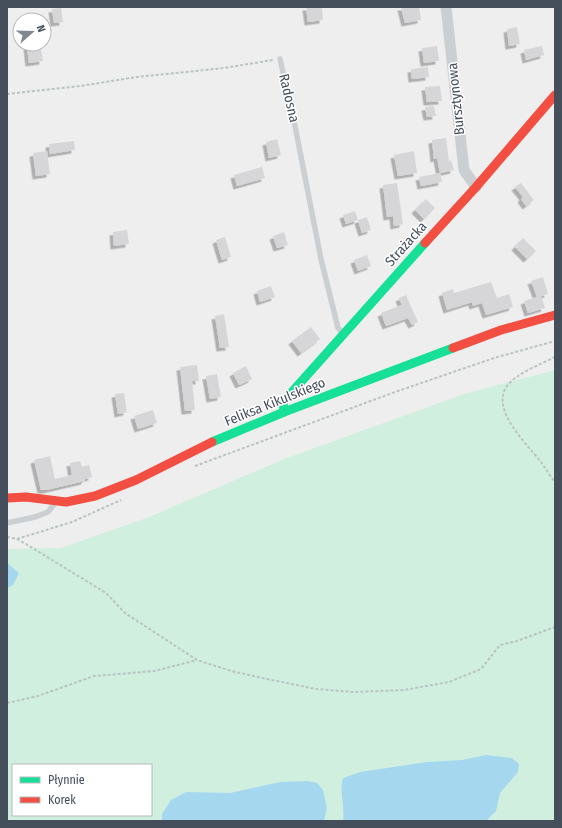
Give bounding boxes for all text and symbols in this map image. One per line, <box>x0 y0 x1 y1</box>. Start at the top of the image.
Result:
north arrow <box>12 12 52 52</box>
text: N <box>34 23 48 34</box>
street label: Bursztynowa <box>444 62 468 136</box>
street label: Radosna <box>275 72 303 124</box>
street label: Strażacka <box>382 218 431 270</box>
street label: Feliksa Kikulskiego <box>222 374 328 430</box>
legend <box>12 764 152 816</box>
text: Płynnie <box>48 773 85 787</box>
text: Korek <box>48 793 76 807</box>

